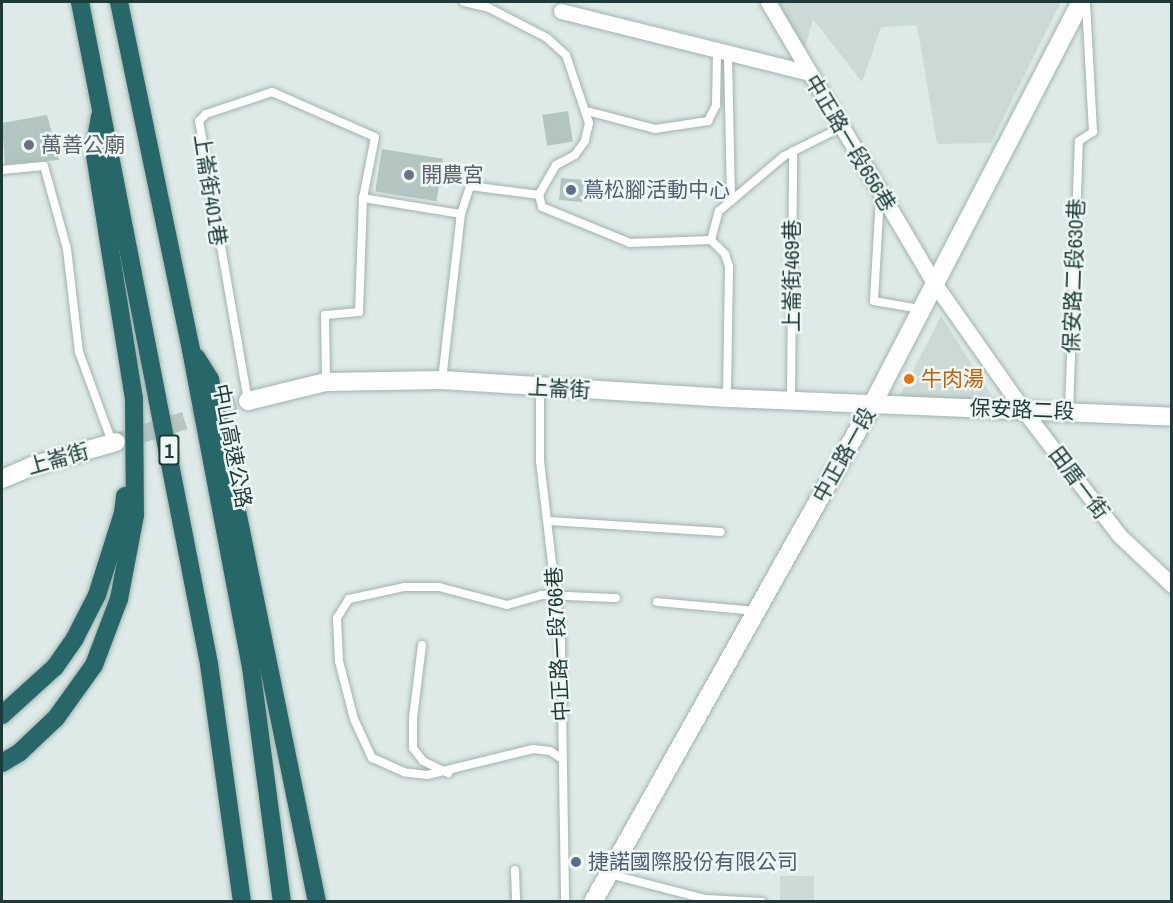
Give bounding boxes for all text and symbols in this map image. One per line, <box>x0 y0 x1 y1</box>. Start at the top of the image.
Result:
street label: 中正路一段656巷 <box>799 70 901 216</box>
place label: 萬善公廟 <box>41 132 125 158</box>
street label: 上崙街401巷 <box>189 132 231 248</box>
marker: 萬善公廟 <box>22 138 36 152</box>
place label: 開農宮 <box>421 162 484 188</box>
marker: 開農宮 <box>402 168 416 182</box>
place label: 蔦松腳活動中心 <box>583 177 730 203</box>
marker: 蔦松腳活動中心 <box>564 183 578 197</box>
street label: 保安路二段630巷 <box>1059 198 1089 354</box>
street label: 上崙街469巷 <box>779 220 805 332</box>
place label: 牛肉湯 <box>921 366 984 392</box>
marker: 牛肉湯 <box>902 372 916 386</box>
street label: 上崙街 <box>527 375 591 403</box>
street label: 中山高速公路 <box>208 382 256 510</box>
street label: 保安路二段 <box>969 396 1075 424</box>
street label: 中正路一段 <box>808 403 880 507</box>
road number: 1 <box>157 433 181 467</box>
street label: 上崙街 <box>24 438 92 480</box>
street label: 田厝一街 <box>1044 442 1114 524</box>
street label: 中正路一段766巷 <box>541 566 575 722</box>
place label: 捷諾國際股份有限公司 <box>588 849 798 875</box>
marker: 捷諾國際股份有限公司 <box>569 855 583 869</box>

